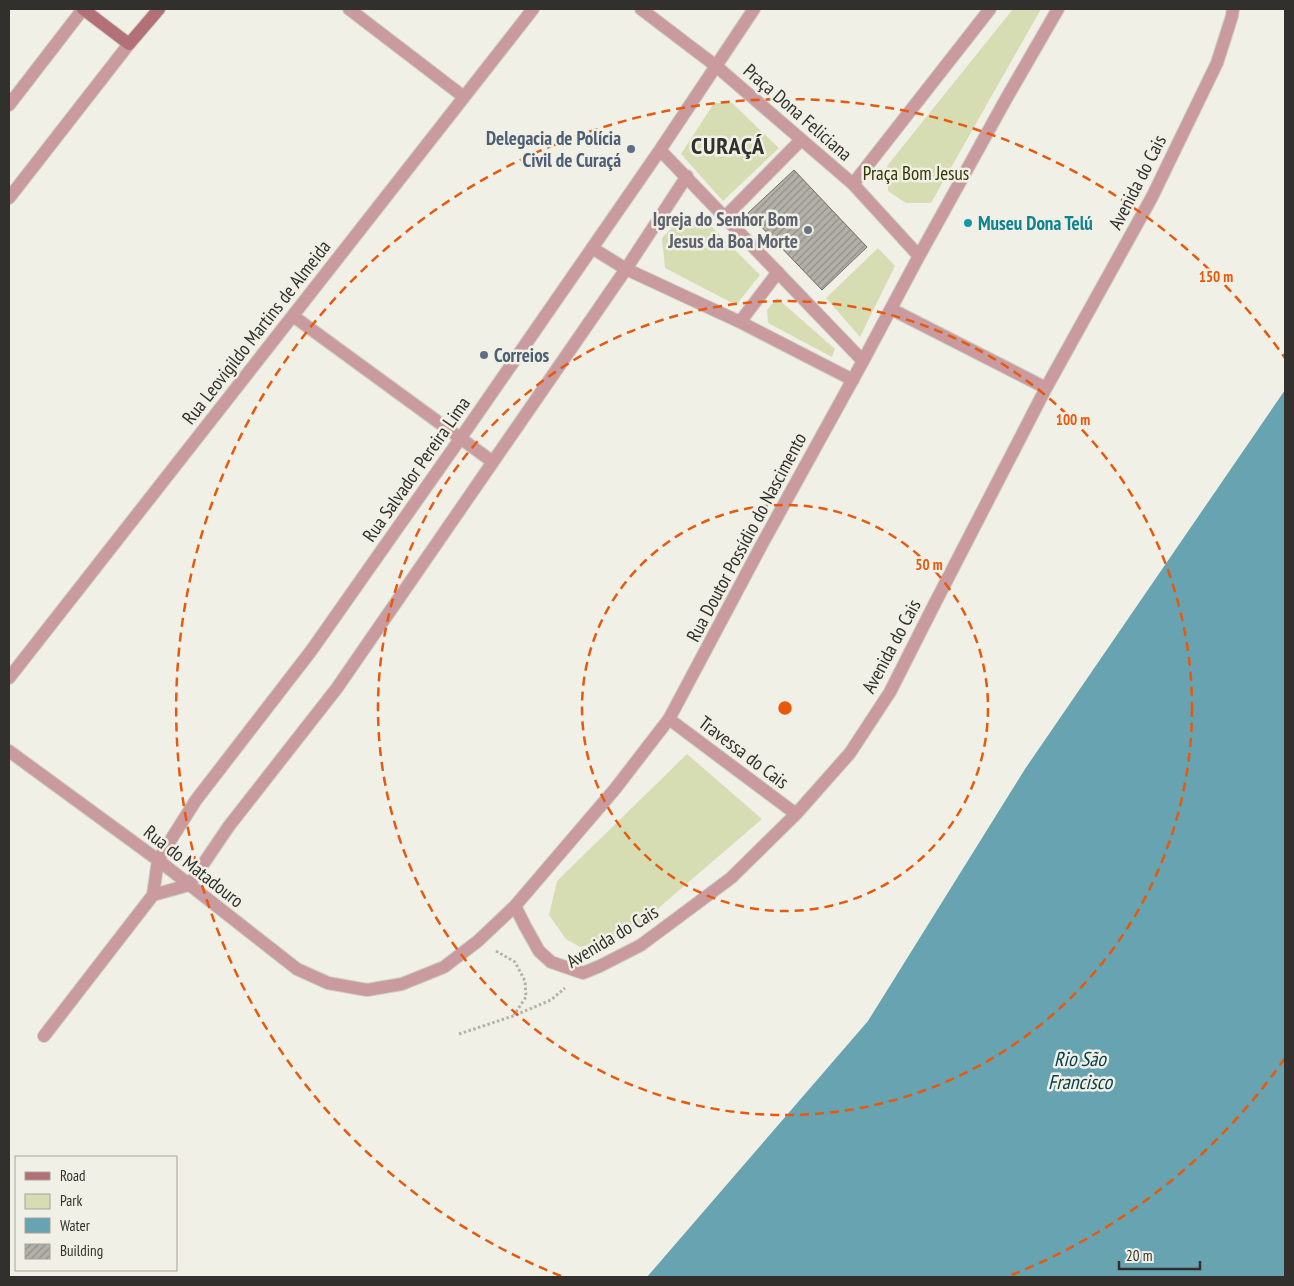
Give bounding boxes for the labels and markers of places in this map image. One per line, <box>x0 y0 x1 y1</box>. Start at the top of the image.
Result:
place label: Delegacia de Polícia Civil de Curaçá <box>486 126 621 172</box>
marker: Delegacia de Polícia Civil de Curaçá <box>625 143 637 155</box>
place label: Igreja do Senhor Bom Jesus da Boa Morte <box>653 207 798 253</box>
place label: Museu Dona Telú <box>978 211 1093 235</box>
marker: Museu Dona Telú <box>962 217 974 229</box>
marker: Igreja do Senhor Bom Jesus da Boa Morte <box>802 224 814 236</box>
place label: Correios <box>494 343 550 367</box>
marker: Correios <box>478 349 490 361</box>
centre of rings <box>776 699 794 717</box>

